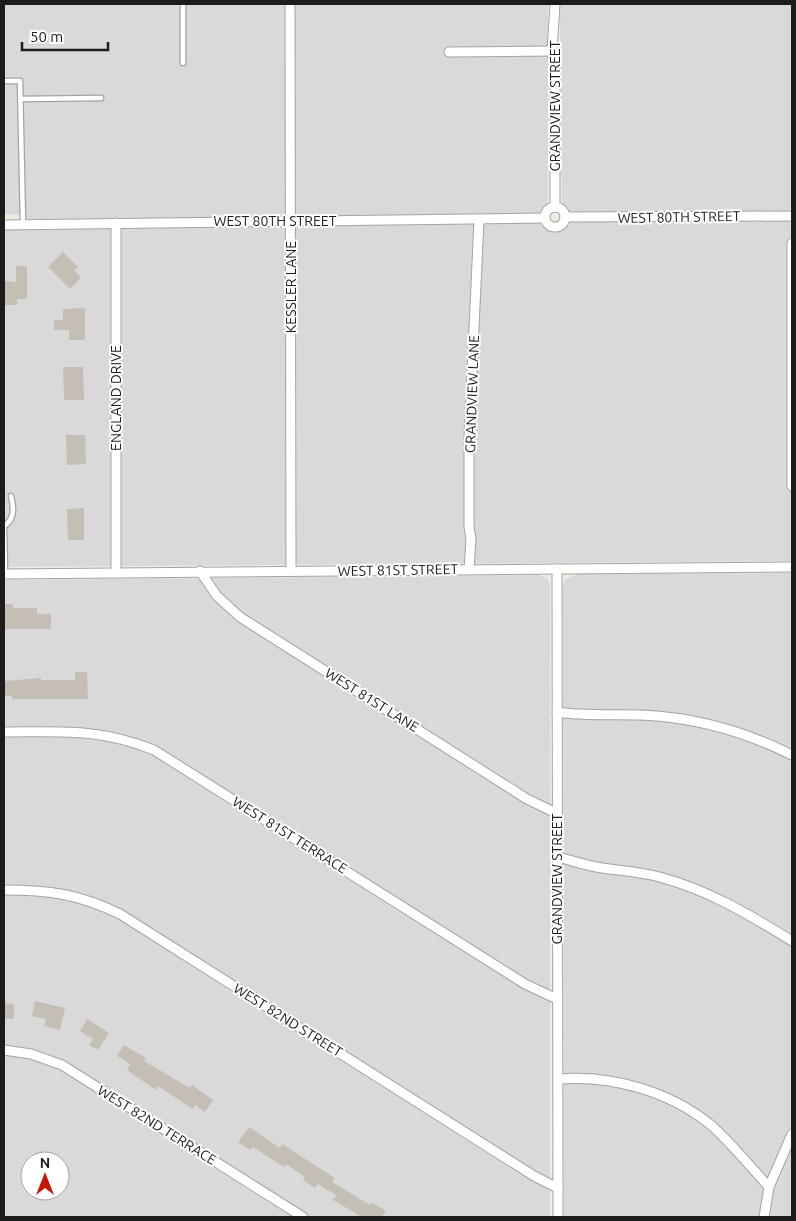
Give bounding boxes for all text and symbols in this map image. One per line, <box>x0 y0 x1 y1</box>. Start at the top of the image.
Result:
scale bar <box>22 20 109 52</box>
text: 50 m <box>30 28 63 45</box>
street label: GRANDVIEW STREET <box>547 40 563 172</box>
street label: WEST 80TH STREET <box>617 208 741 226</box>
street label: WEST 80TH STREET <box>214 213 337 229</box>
street label: KESSLER LANE <box>283 241 299 333</box>
street label: GRANDVIEW LANE <box>462 335 482 453</box>
street label: ENGLAND DRIVE <box>108 345 124 451</box>
street label: WEST 81ST STREET <box>338 561 459 579</box>
street label: WEST 81ST LANE <box>322 665 422 735</box>
street label: WEST 81ST TERRACE <box>230 793 350 877</box>
street label: GRANDVIEW STREET <box>549 813 565 945</box>
street label: WEST 82ND STREET <box>231 980 346 1060</box>
street label: WEST 82ND TERRACE <box>95 1082 219 1168</box>
north arrow <box>20 1151 70 1201</box>
text: N <box>40 1155 50 1171</box>

